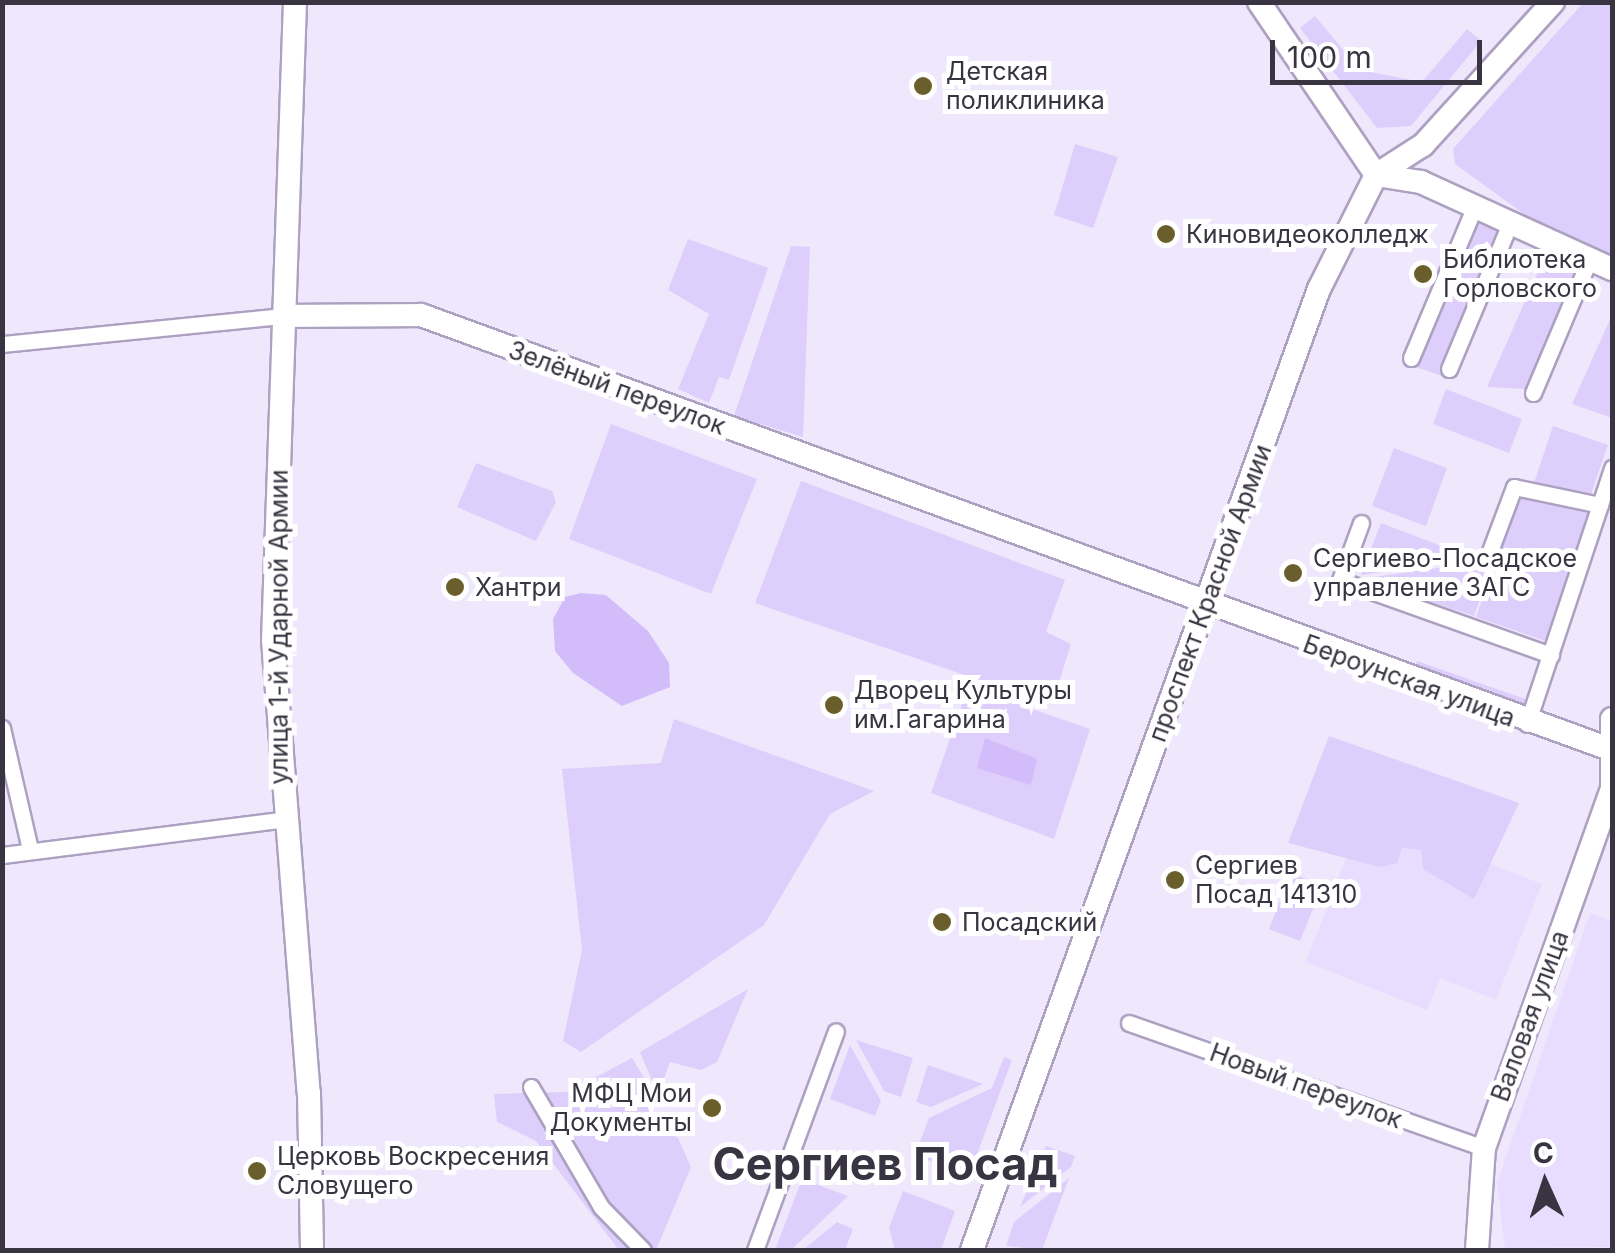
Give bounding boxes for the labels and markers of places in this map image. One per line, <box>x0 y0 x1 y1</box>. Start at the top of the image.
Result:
place label: Детская поликлиника <box>946 57 1105 116</box>
marker: Детская поликлиника <box>910 73 936 99</box>
place label: Киновидеоколледж <box>1186 219 1429 249</box>
marker: Киновидеоколледж <box>1155 223 1177 245</box>
place label: Библиотека Горловского <box>1443 245 1597 304</box>
marker: Библиотека Горловского <box>1412 263 1434 285</box>
place label: Сергиево-Посадское управление ЗАГС <box>1313 544 1577 603</box>
marker: Сергиево-Посадское управление ЗАГС <box>1282 562 1304 584</box>
place label: Хантри <box>475 572 562 602</box>
marker: Хантри <box>444 576 466 598</box>
place label: Дворец Культуры им.Гагарина <box>854 676 1072 735</box>
marker: Дворец Культуры им.Гагарина <box>823 694 845 716</box>
place label: Сергиев Посад 141310 <box>1195 851 1357 910</box>
marker: Сергиев Посад 141310 <box>1164 869 1186 891</box>
place label: Посадский <box>962 907 1097 937</box>
marker: Посадский <box>931 911 953 933</box>
place label: МФЦ Мои Документы <box>550 1079 692 1138</box>
marker: МФЦ Мои Документы <box>701 1097 723 1119</box>
place label: Церковь Воскресения Словущего <box>277 1142 549 1201</box>
marker: Церковь Воскресения Словущего <box>246 1160 268 1182</box>

